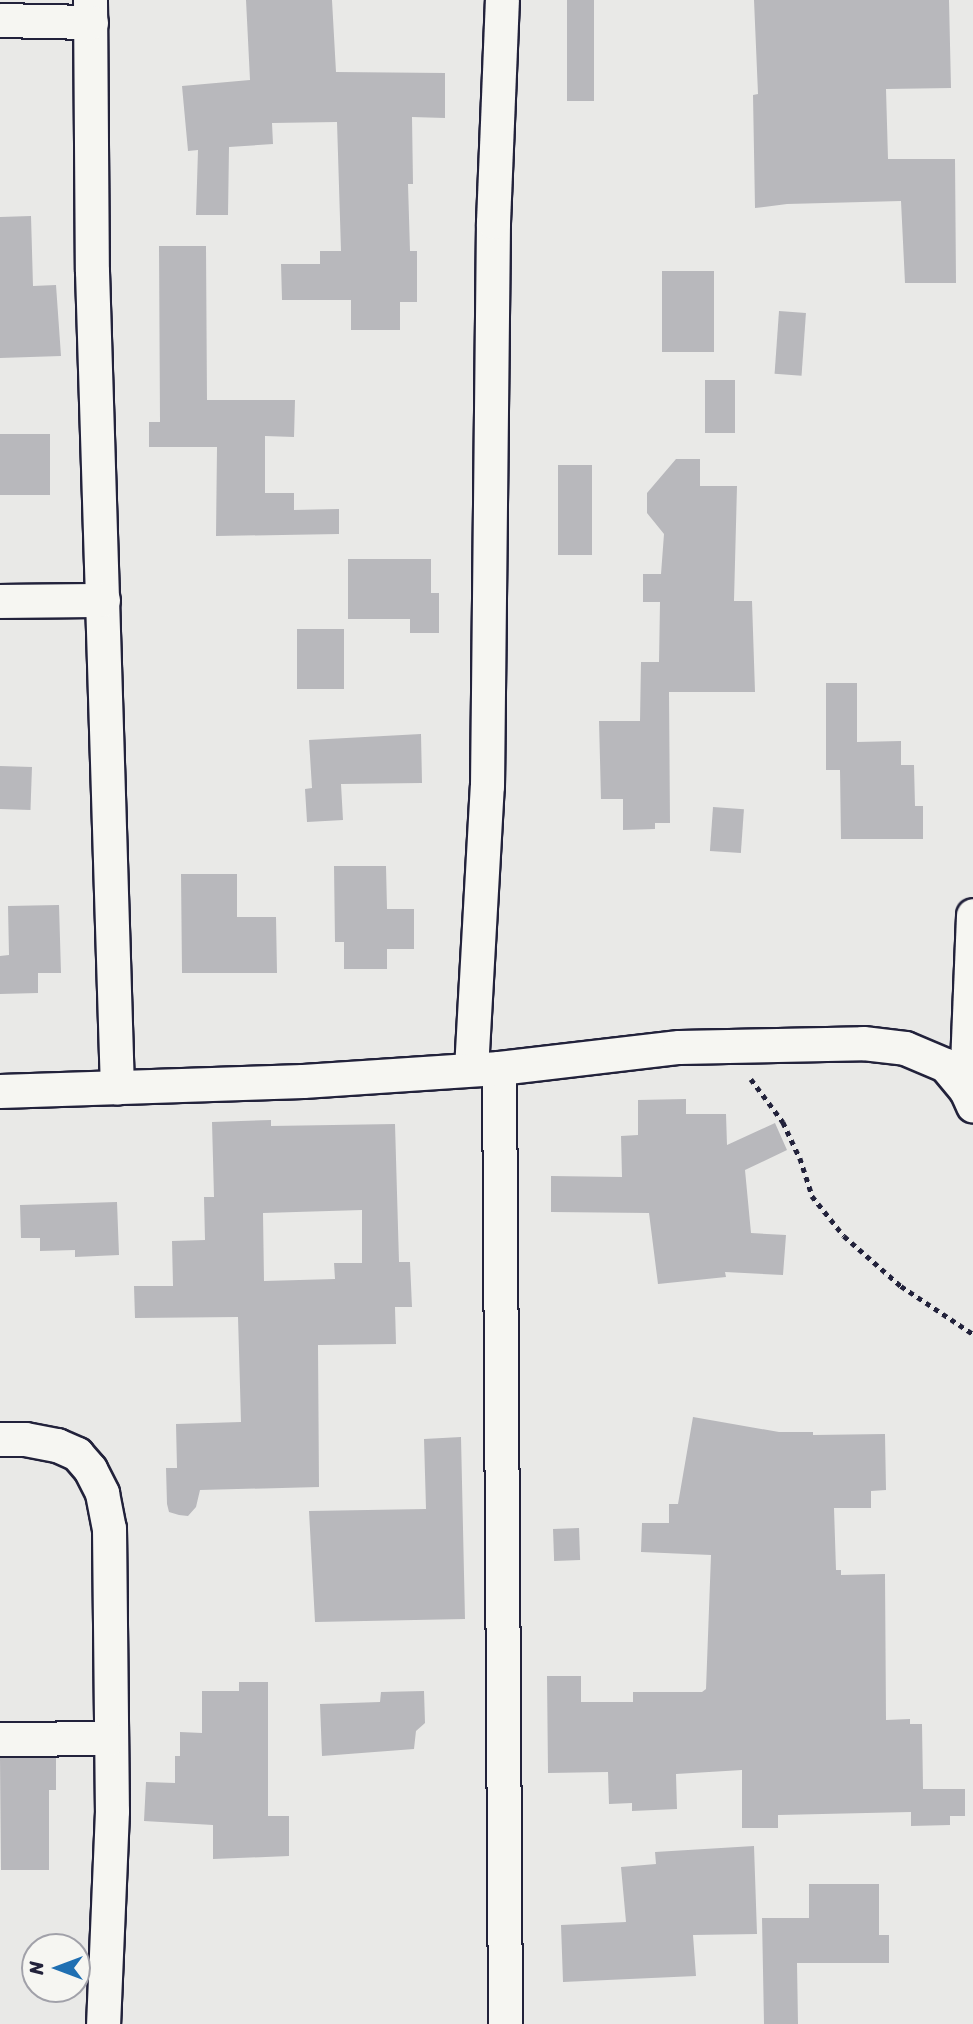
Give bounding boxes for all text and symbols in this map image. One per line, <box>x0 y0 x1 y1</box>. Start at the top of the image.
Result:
north arrow <box>21 1933 91 2003</box>
text: N <box>20 1961 53 1975</box>

